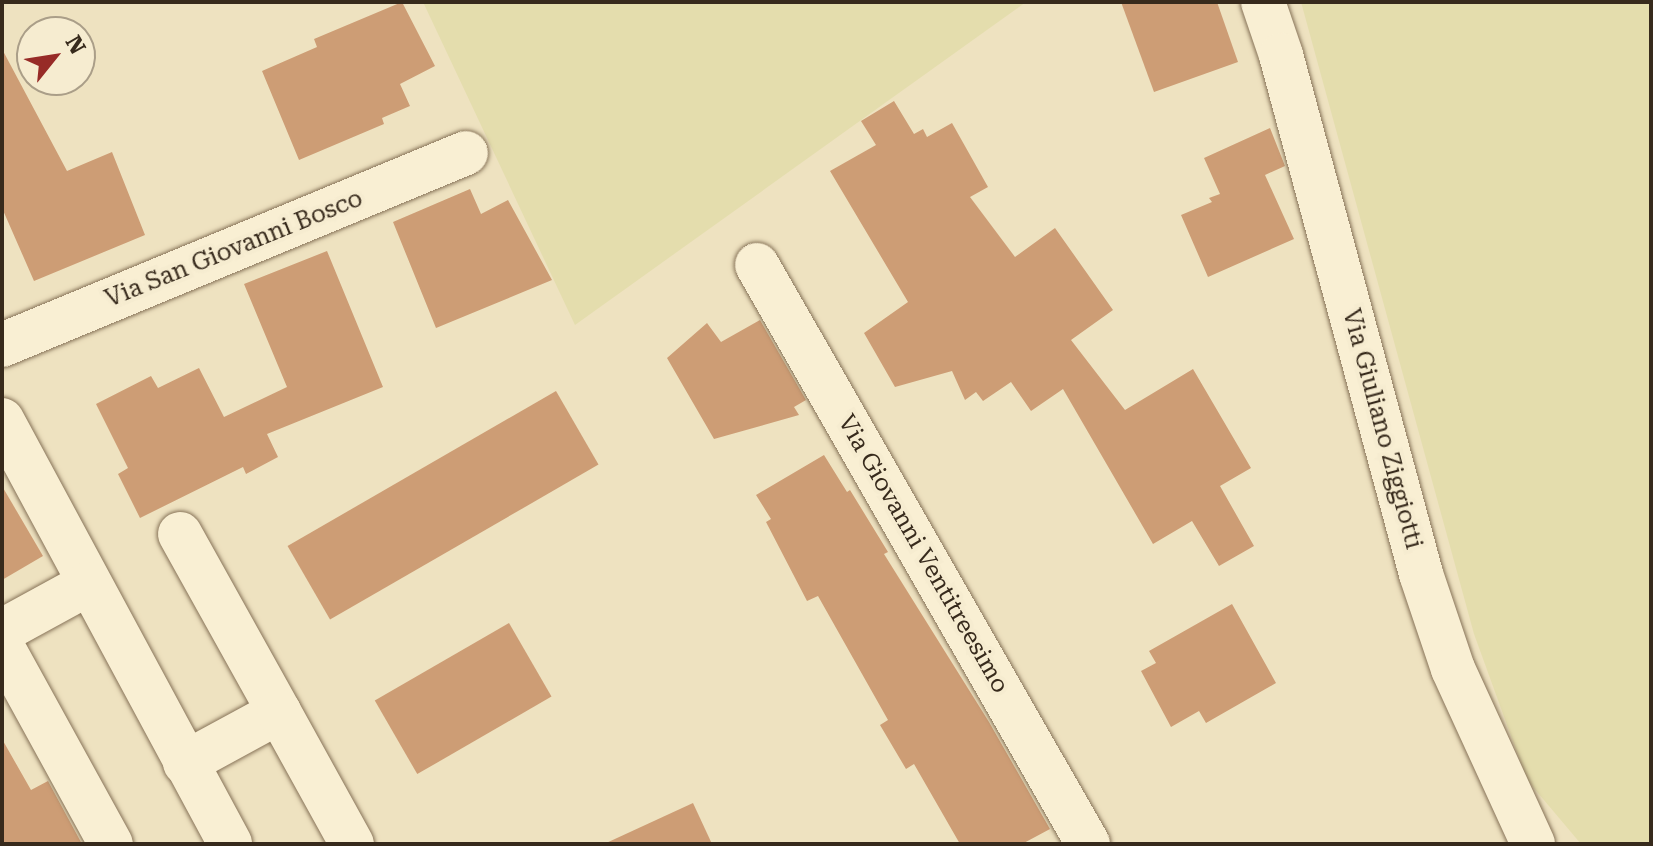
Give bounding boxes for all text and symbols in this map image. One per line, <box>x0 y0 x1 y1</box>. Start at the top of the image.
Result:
north arrow <box>16 16 96 96</box>
text: N <box>60 31 91 58</box>
street label: Via San Giovanni Bosco <box>101 184 367 314</box>
street label: Via Giuliano Ziggiotti <box>1336 306 1428 552</box>
street label: Via Giovanni Ventitreesimo <box>831 410 1015 698</box>

